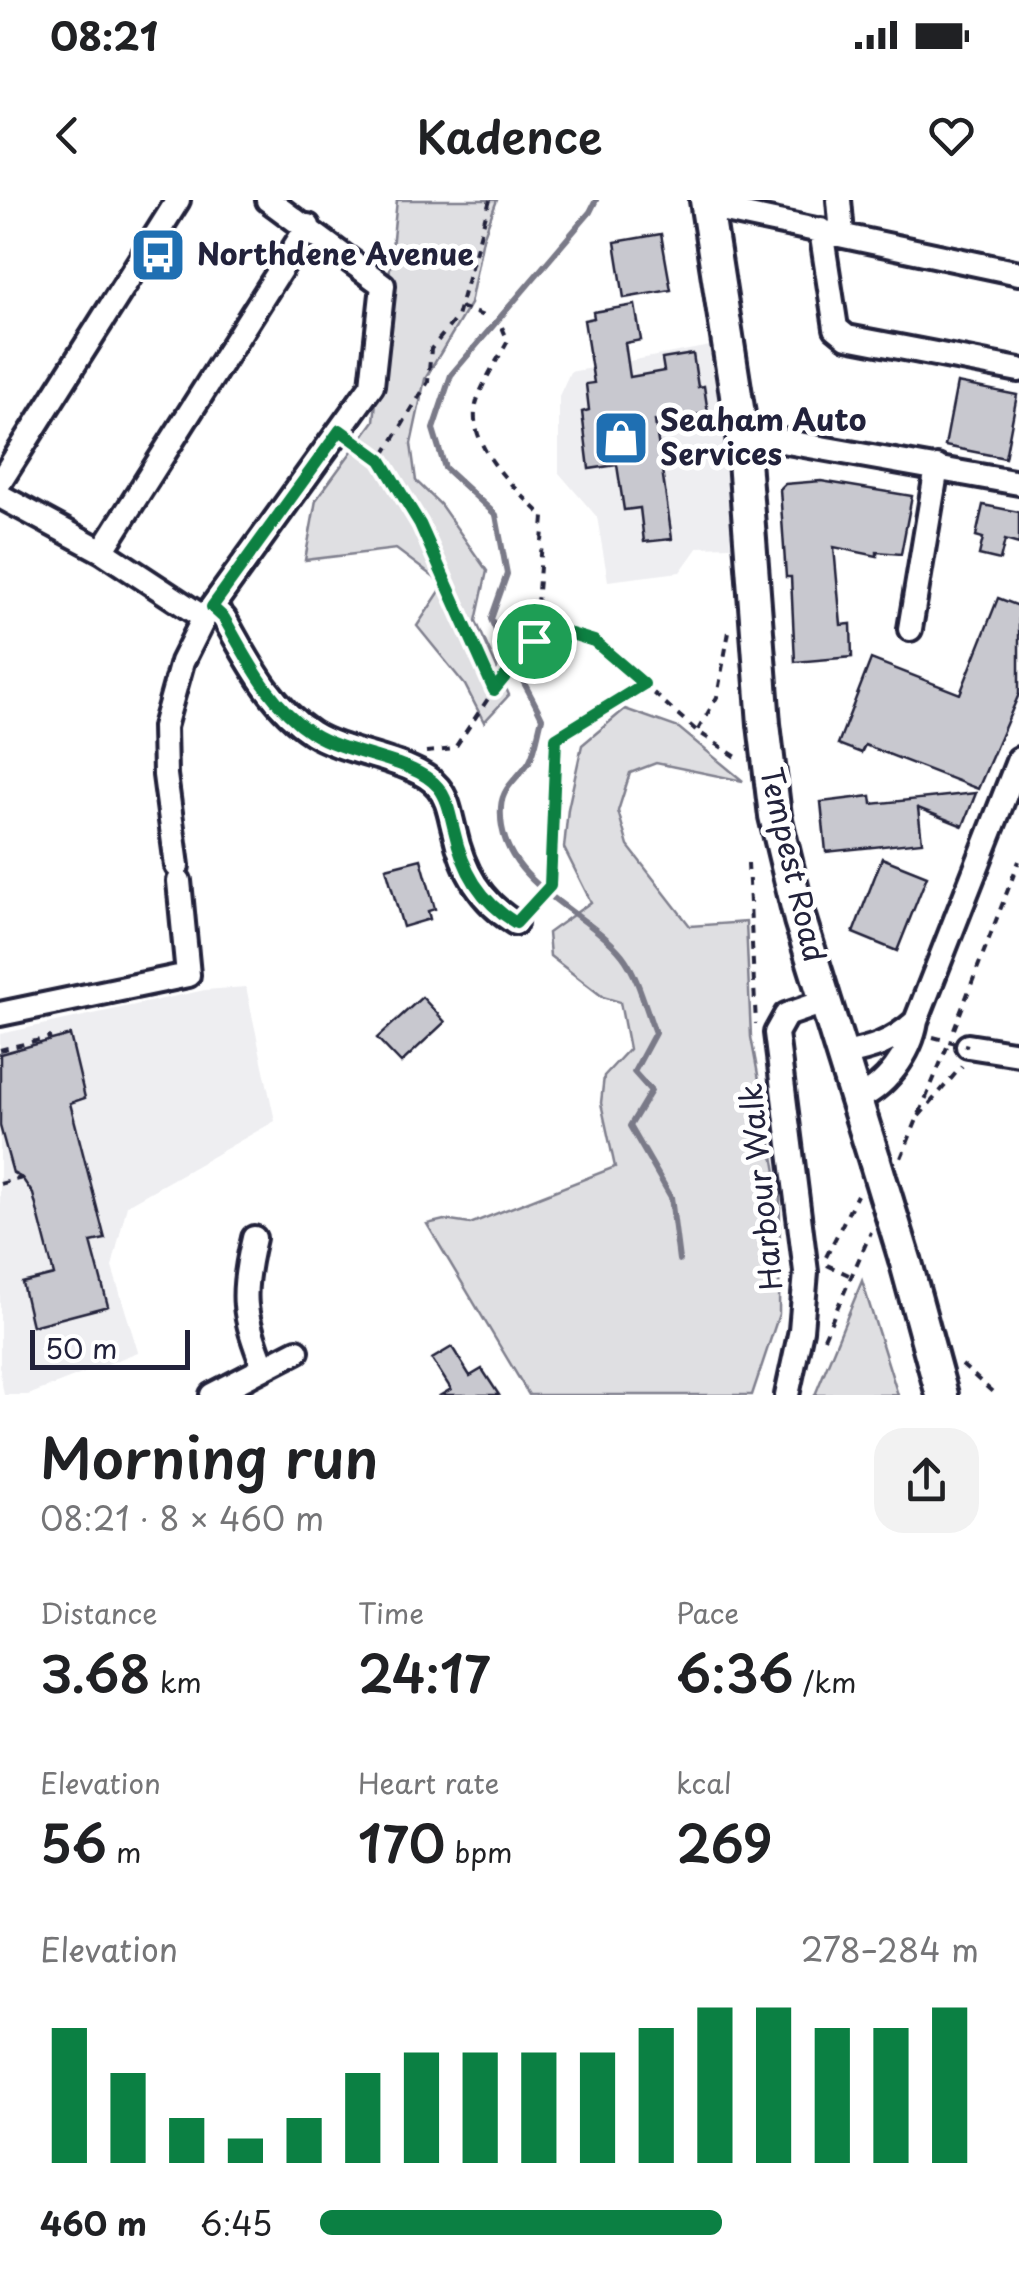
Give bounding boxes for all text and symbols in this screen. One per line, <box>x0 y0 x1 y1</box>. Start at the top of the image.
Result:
text: 08:21 <box>50 7 158 64</box>
text: Kadence <box>416 101 603 169</box>
icon: back <box>40 108 95 163</box>
icon: heart <box>924 108 979 163</box>
bus stop icon: Northdene Avenue <box>128 225 188 285</box>
place label: Northdene Avenue <box>197 230 474 275</box>
place label: Seaham Auto Services <box>660 396 866 475</box>
shop icon: Seaham Auto Services <box>591 408 651 468</box>
pin <box>492 599 577 684</box>
icon: arrive <box>507 614 562 669</box>
street label: Tempest Road <box>750 763 839 966</box>
street label: Harbour Walk <box>726 1082 793 1293</box>
scale bar <box>30 1325 190 1370</box>
text: 50 m <box>45 1326 118 1369</box>
text: Morning run <box>40 1415 378 1498</box>
button: share <box>874 1428 979 1533</box>
text: 08:21 · 8 × 460 m <box>40 1494 324 1542</box>
text: Distance <box>40 1591 158 1634</box>
text: Time <box>358 1591 424 1634</box>
text: Pace <box>676 1591 739 1634</box>
text: 3.68 <box>40 1634 151 1710</box>
text: 24:17 <box>358 1634 490 1710</box>
text: 6:36 <box>676 1634 794 1710</box>
text: km <box>151 1660 202 1703</box>
text: /km <box>794 1660 856 1703</box>
text: Elevation <box>40 1761 161 1804</box>
text: Heart rate <box>358 1761 499 1804</box>
text: kcal <box>676 1761 732 1804</box>
text: 56 <box>40 1804 107 1880</box>
text: 170 <box>358 1804 445 1880</box>
text: 269 <box>676 1804 772 1880</box>
text: m <box>107 1830 142 1873</box>
text: bpm <box>445 1830 513 1873</box>
text: Elevation <box>40 1925 178 1973</box>
text: 278–284 m <box>801 1925 979 1973</box>
text: 460 m <box>40 2199 147 2247</box>
text: 6:45 <box>200 2199 272 2247</box>

